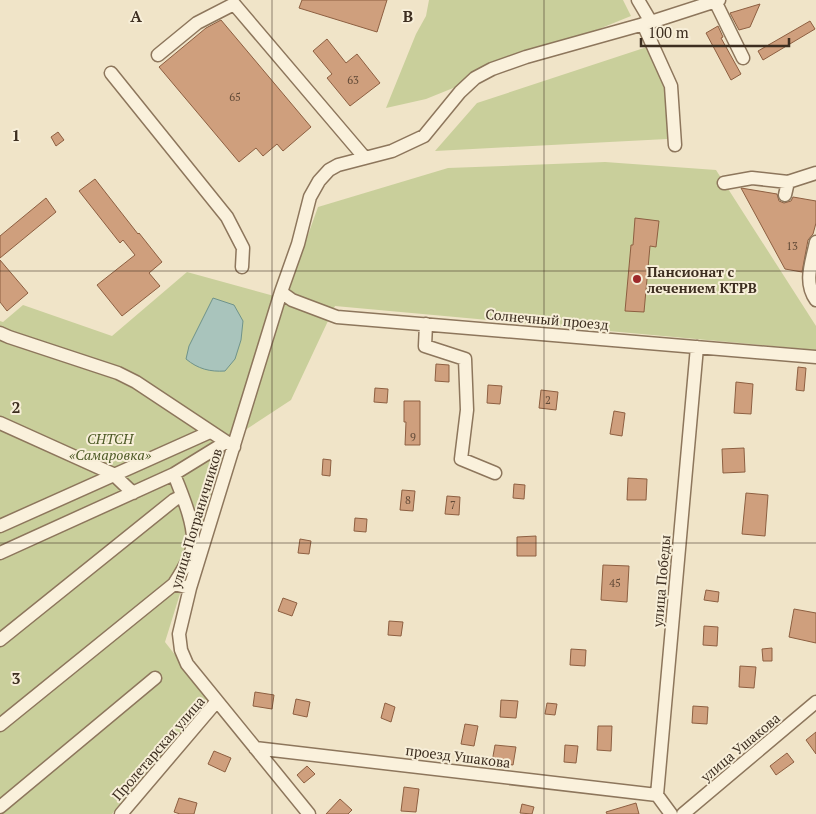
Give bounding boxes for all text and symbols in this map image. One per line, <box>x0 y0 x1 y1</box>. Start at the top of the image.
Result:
text: A <box>130 5 142 27</box>
text: B <box>403 5 413 27</box>
scale bar <box>641 15 788 47</box>
text: 100 m <box>648 22 689 42</box>
house number: 63 <box>347 73 359 87</box>
house number: 65 <box>229 90 241 104</box>
text: 1 <box>11 124 21 146</box>
house number: 13 <box>786 239 798 253</box>
place label: Пансионат с лечением КТРВ <box>647 262 757 297</box>
marker: Пансионат с лечением КТРВ <box>631 273 643 285</box>
street label: Солнечный проезд <box>485 304 609 334</box>
house number: 2 <box>545 393 551 407</box>
text: 2 <box>11 396 21 418</box>
park label: СНТСН «Самаровка» <box>69 429 152 464</box>
house number: 9 <box>410 430 416 444</box>
street label: улица Пограничников <box>165 446 226 591</box>
house number: 8 <box>405 493 411 507</box>
house number: 7 <box>450 498 456 512</box>
street label: улица Победы <box>647 534 675 629</box>
house number: 45 <box>609 576 621 590</box>
text: 3 <box>11 667 21 689</box>
street label: Пролетарская улица <box>107 692 209 804</box>
street label: улица Ушакова <box>695 708 784 787</box>
street label: проезд Ушакова <box>404 740 512 772</box>

